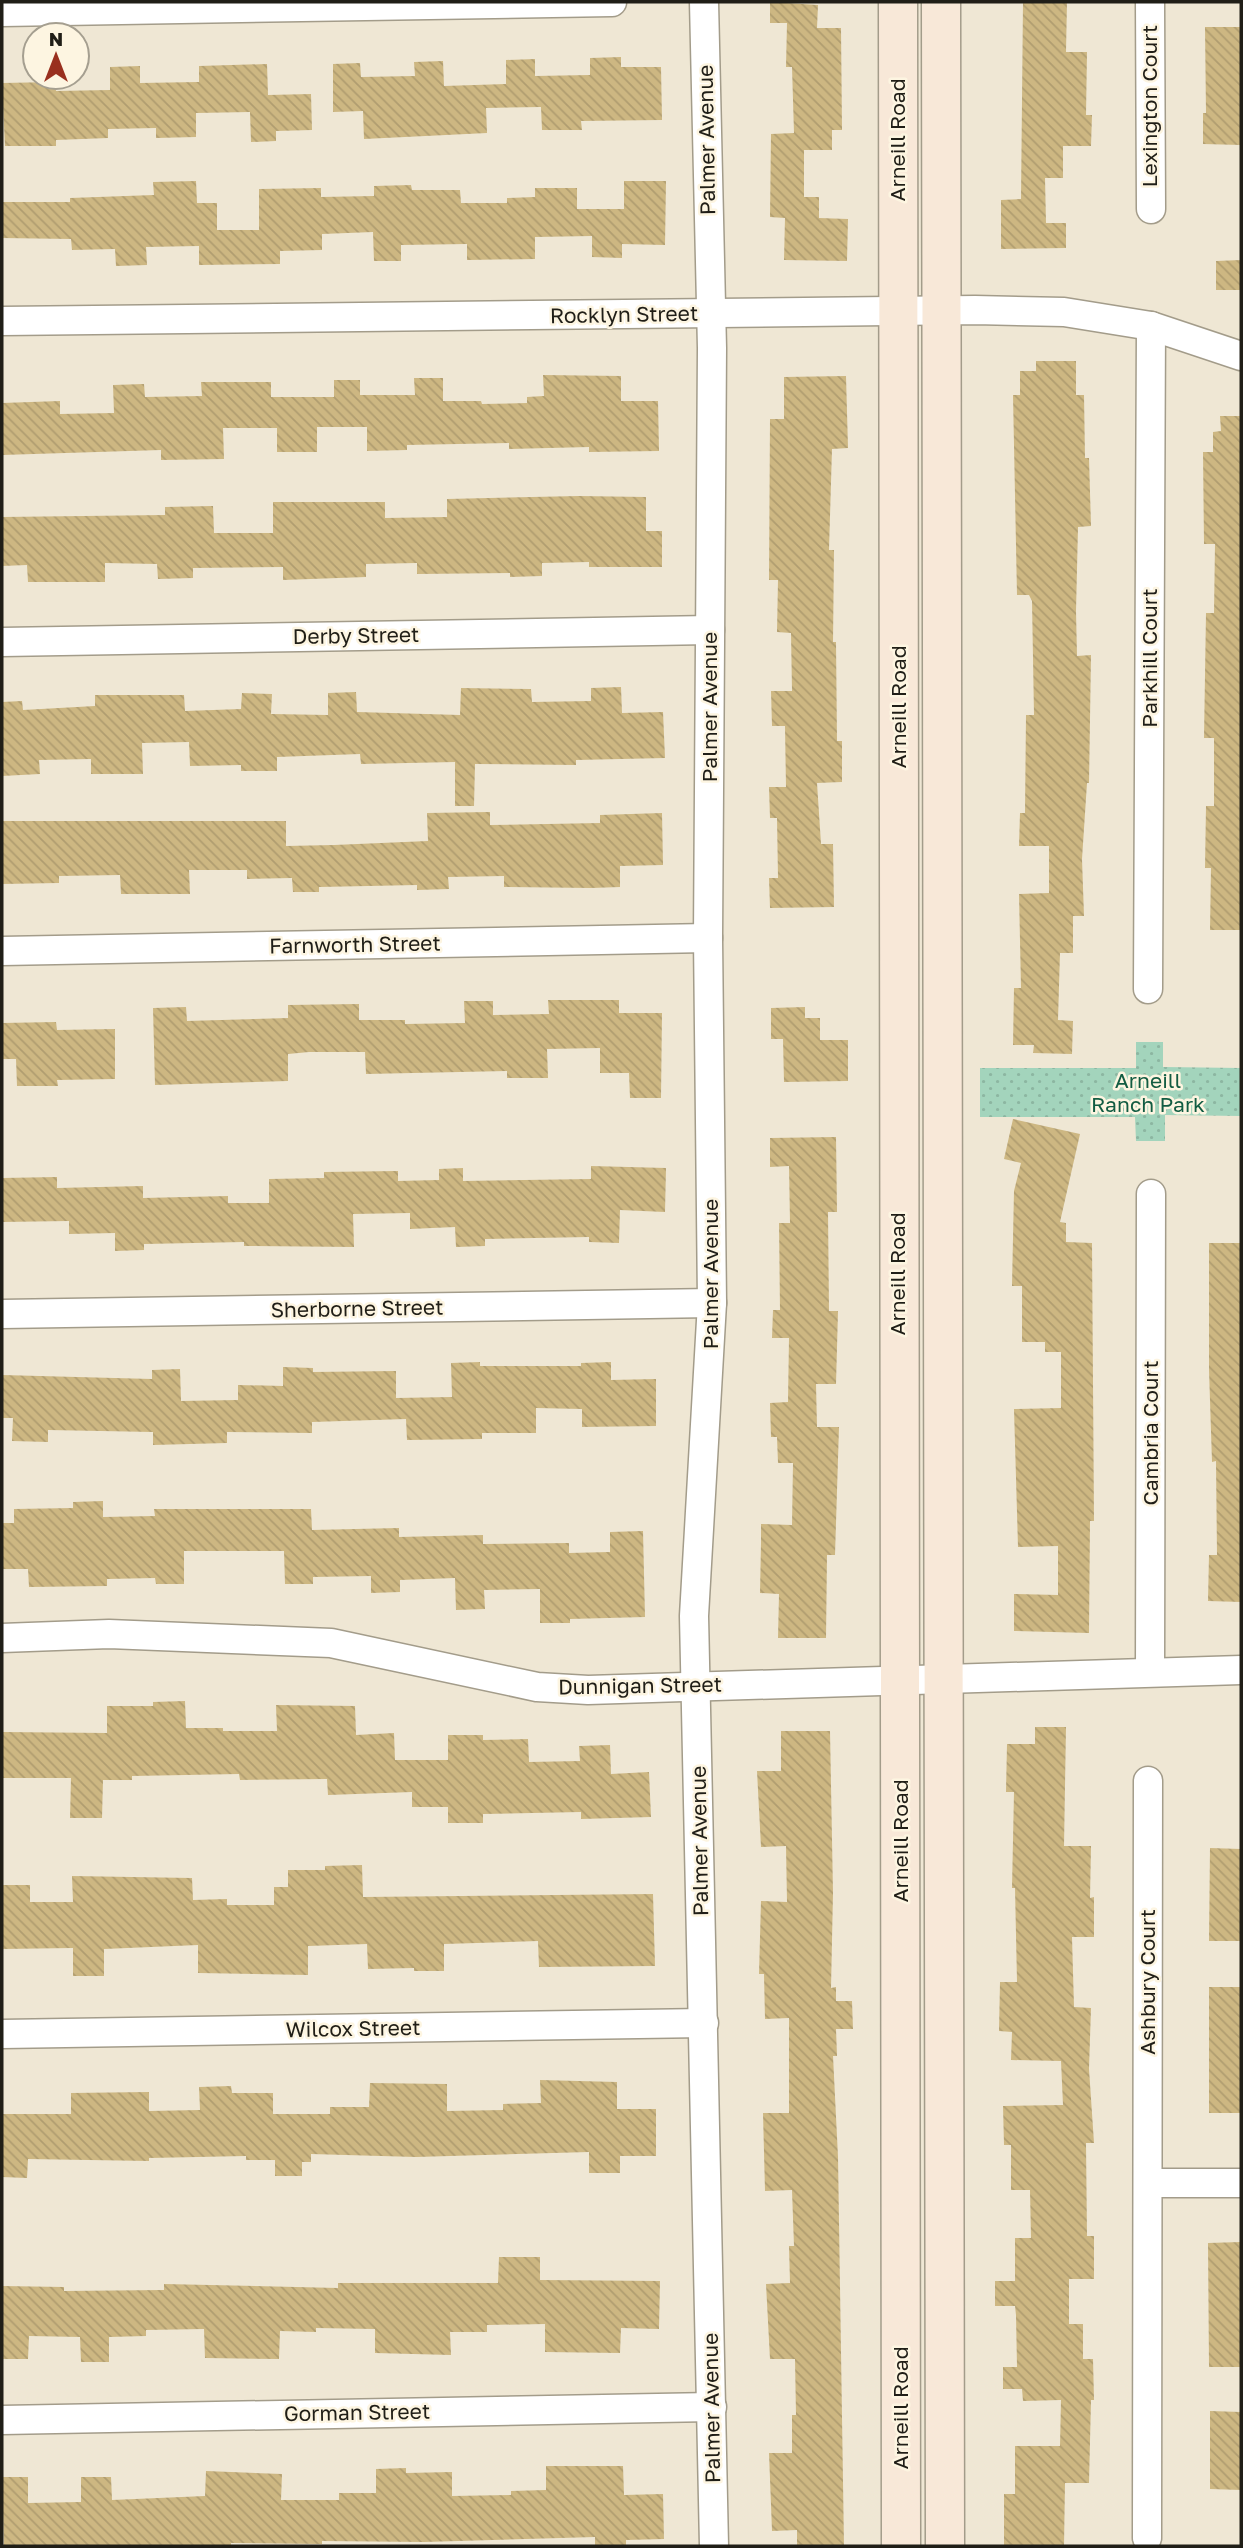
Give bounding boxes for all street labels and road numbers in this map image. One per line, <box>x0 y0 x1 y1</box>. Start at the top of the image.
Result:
street label: Lexington Court <box>1136 25 1162 187</box>
street label: Palmer Avenue <box>692 65 720 215</box>
street label: Arneill Road <box>884 78 910 202</box>
street label: Rocklyn Street <box>550 300 698 328</box>
street label: Parkhill Court <box>1136 588 1162 728</box>
street label: Derby Street <box>292 621 420 649</box>
street label: Palmer Avenue <box>696 632 722 782</box>
street label: Arneill Road <box>885 645 911 769</box>
street label: Farnworth Street <box>269 930 441 958</box>
street label: Palmer Avenue <box>697 1199 723 1349</box>
street label: Arneill Road <box>884 1212 910 1336</box>
street label: Sherborne Street <box>270 1293 444 1323</box>
street label: Cambria Court <box>1137 1360 1163 1506</box>
street label: Dunnigan Street <box>558 1671 722 1699</box>
street label: Palmer Avenue <box>685 1766 713 1916</box>
street label: Arneill Road <box>887 1779 913 1903</box>
street label: Ashbury Court <box>1134 1909 1160 2055</box>
street label: Wilcox Street <box>285 2014 421 2042</box>
street label: Palmer Avenue <box>697 2333 725 2483</box>
street label: Arneill Road <box>887 2346 913 2470</box>
street label: Gorman Street <box>284 2398 430 2426</box>

